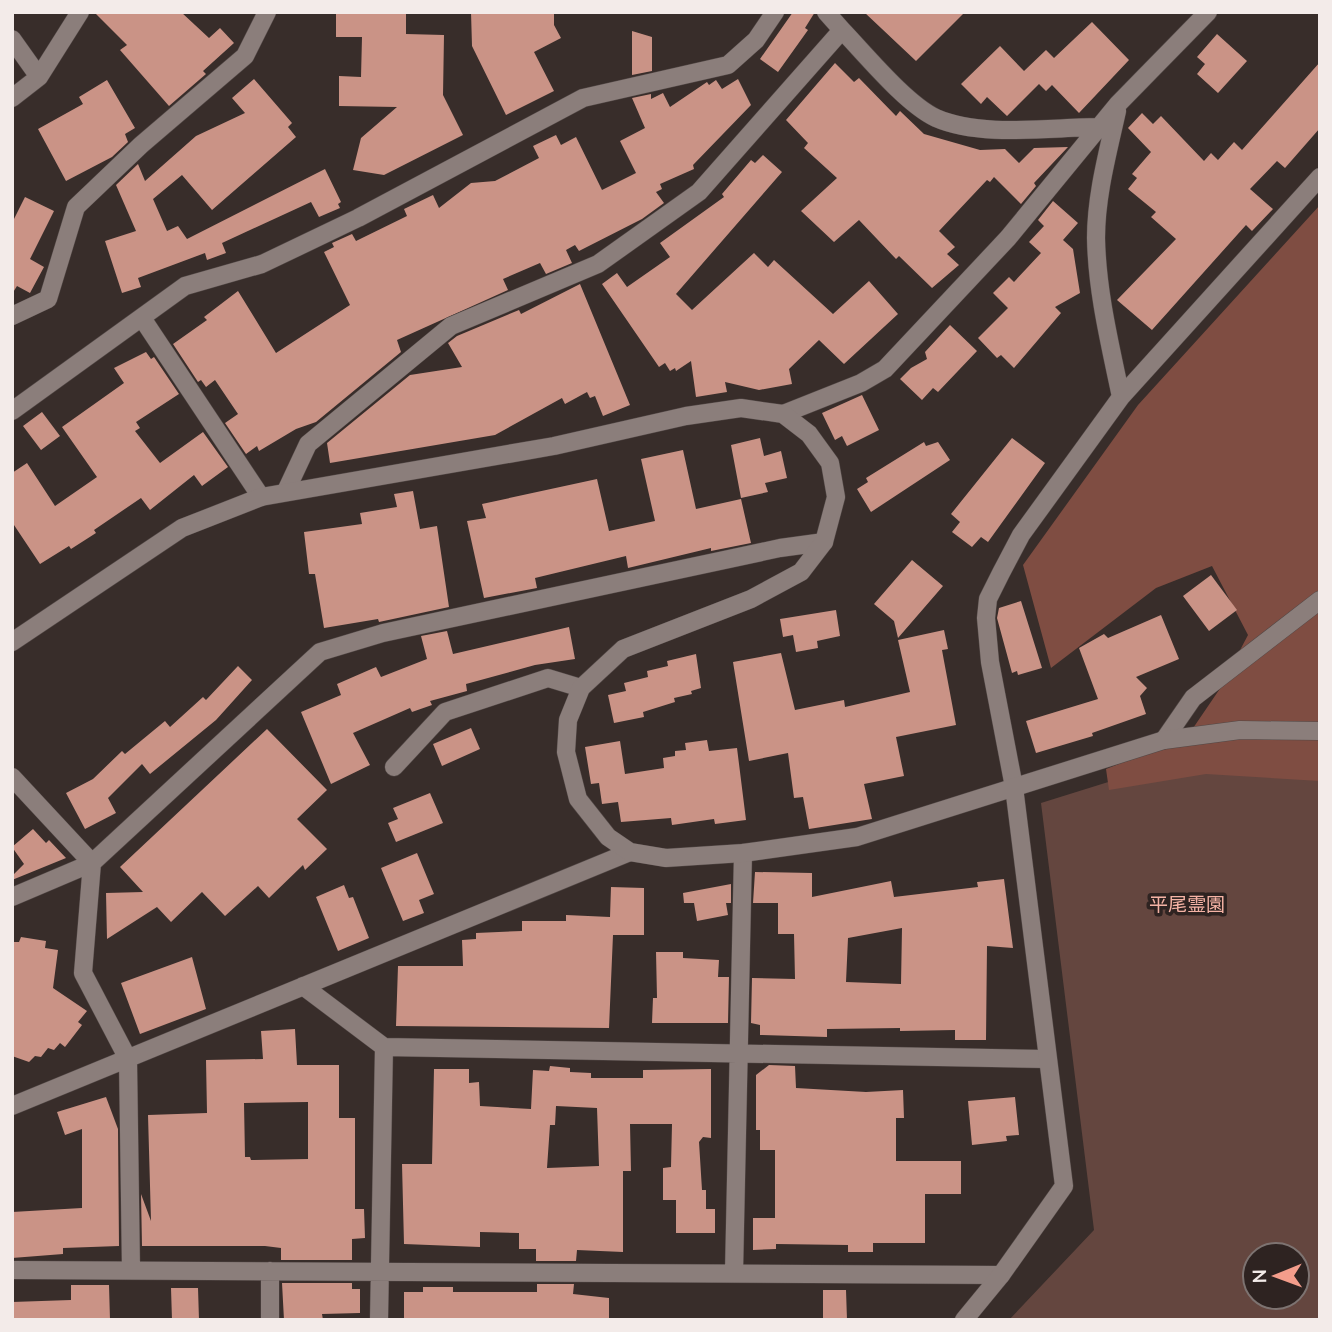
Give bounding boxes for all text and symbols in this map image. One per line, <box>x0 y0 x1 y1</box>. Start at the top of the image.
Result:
park label: 平尾霊園 <box>1149 892 1225 918</box>
north arrow <box>1241 1241 1311 1311</box>
text: N <box>1247 1269 1273 1284</box>

